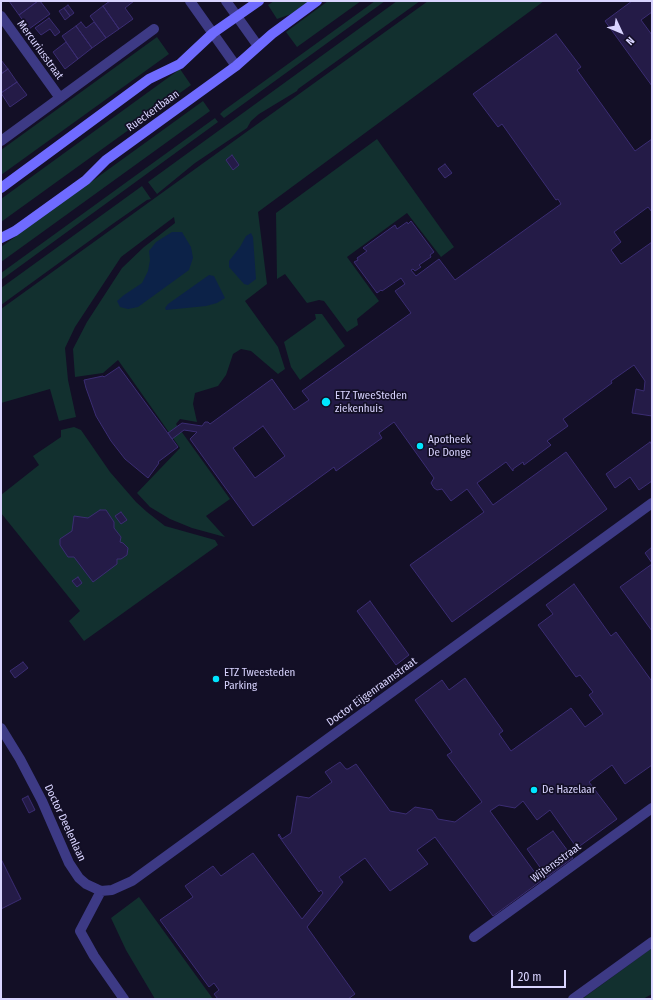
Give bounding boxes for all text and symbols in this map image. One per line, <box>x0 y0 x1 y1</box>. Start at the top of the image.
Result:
north arrow <box>601 12 641 52</box>
street label: Mercuriusstraat <box>14 18 66 82</box>
text: N <box>623 34 637 48</box>
street label: Rueckertbaan <box>124 87 182 135</box>
place label: ETZ TweeSteden ziekenhuis <box>335 389 407 415</box>
marker: ETZ TweeSteden ziekenhuis <box>320 396 332 408</box>
place label: Apotheek De Donge <box>428 433 471 459</box>
marker: Apotheek De Donge <box>415 441 425 451</box>
street label: Doctor Eijgenraamstraat <box>324 655 420 729</box>
place label: ETZ Tweesteden Parking <box>224 666 295 692</box>
marker: ETZ Tweesteden Parking <box>211 674 221 684</box>
street label: Doctor Deelenlaan <box>41 782 89 864</box>
place label: De Hazelaar <box>542 783 596 797</box>
marker: De Hazelaar <box>529 785 539 795</box>
street label: Wijtensstraat <box>528 840 584 886</box>
scale bar <box>513 962 568 988</box>
text: 20 m <box>518 970 542 984</box>

